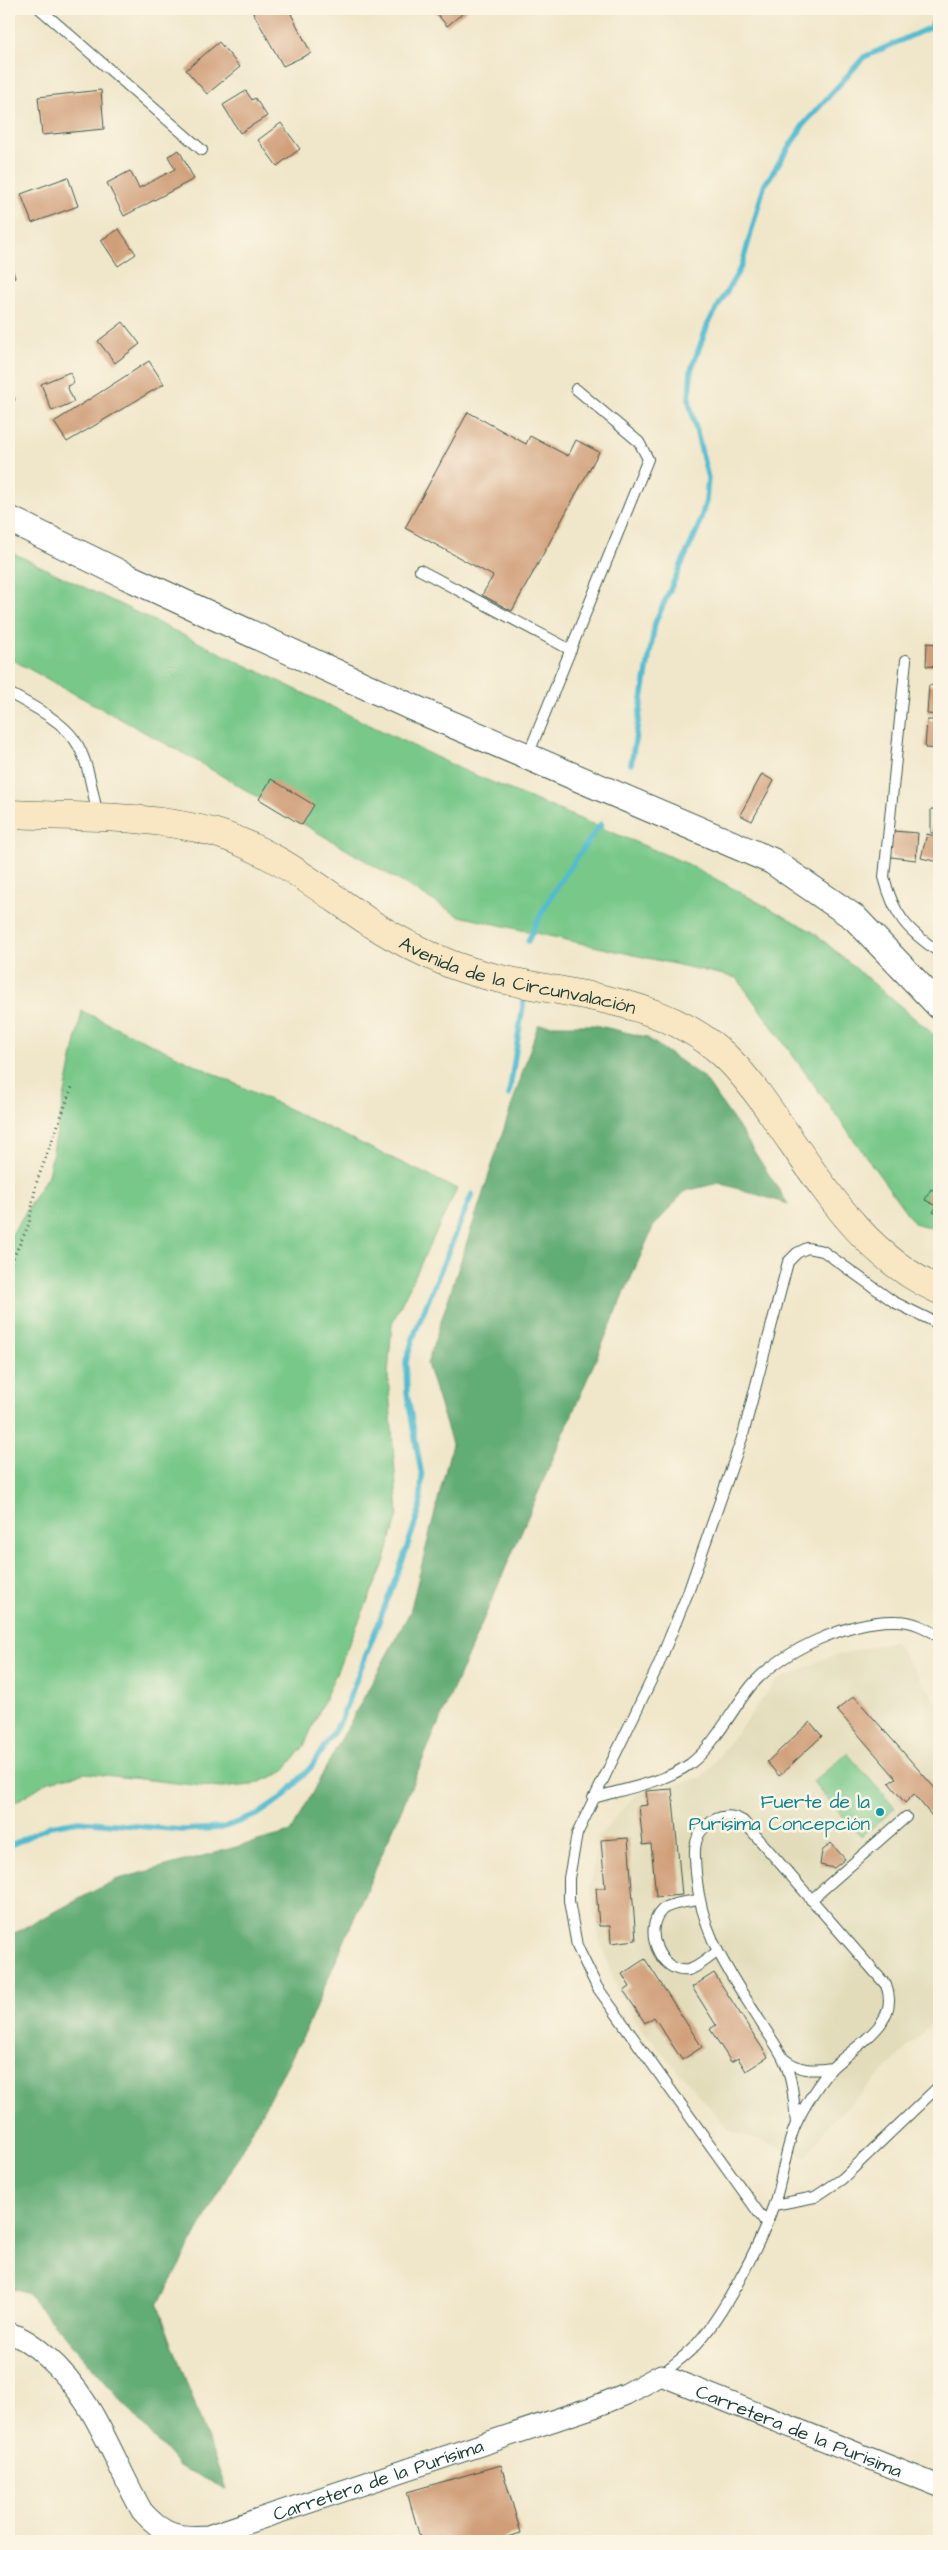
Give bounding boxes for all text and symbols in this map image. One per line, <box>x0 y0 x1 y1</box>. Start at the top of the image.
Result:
street label: Avenida de la Circunvalación <box>394 930 639 1022</box>
place label: Fuerte de la Purísima Concepción <box>689 1789 870 1838</box>
marker: Fuerte de la Purísima Concepción <box>874 1806 886 1818</box>
street label: Carretera de la Purisima <box>692 2378 906 2485</box>
street label: Carretera de la Purísima <box>270 2433 487 2528</box>

